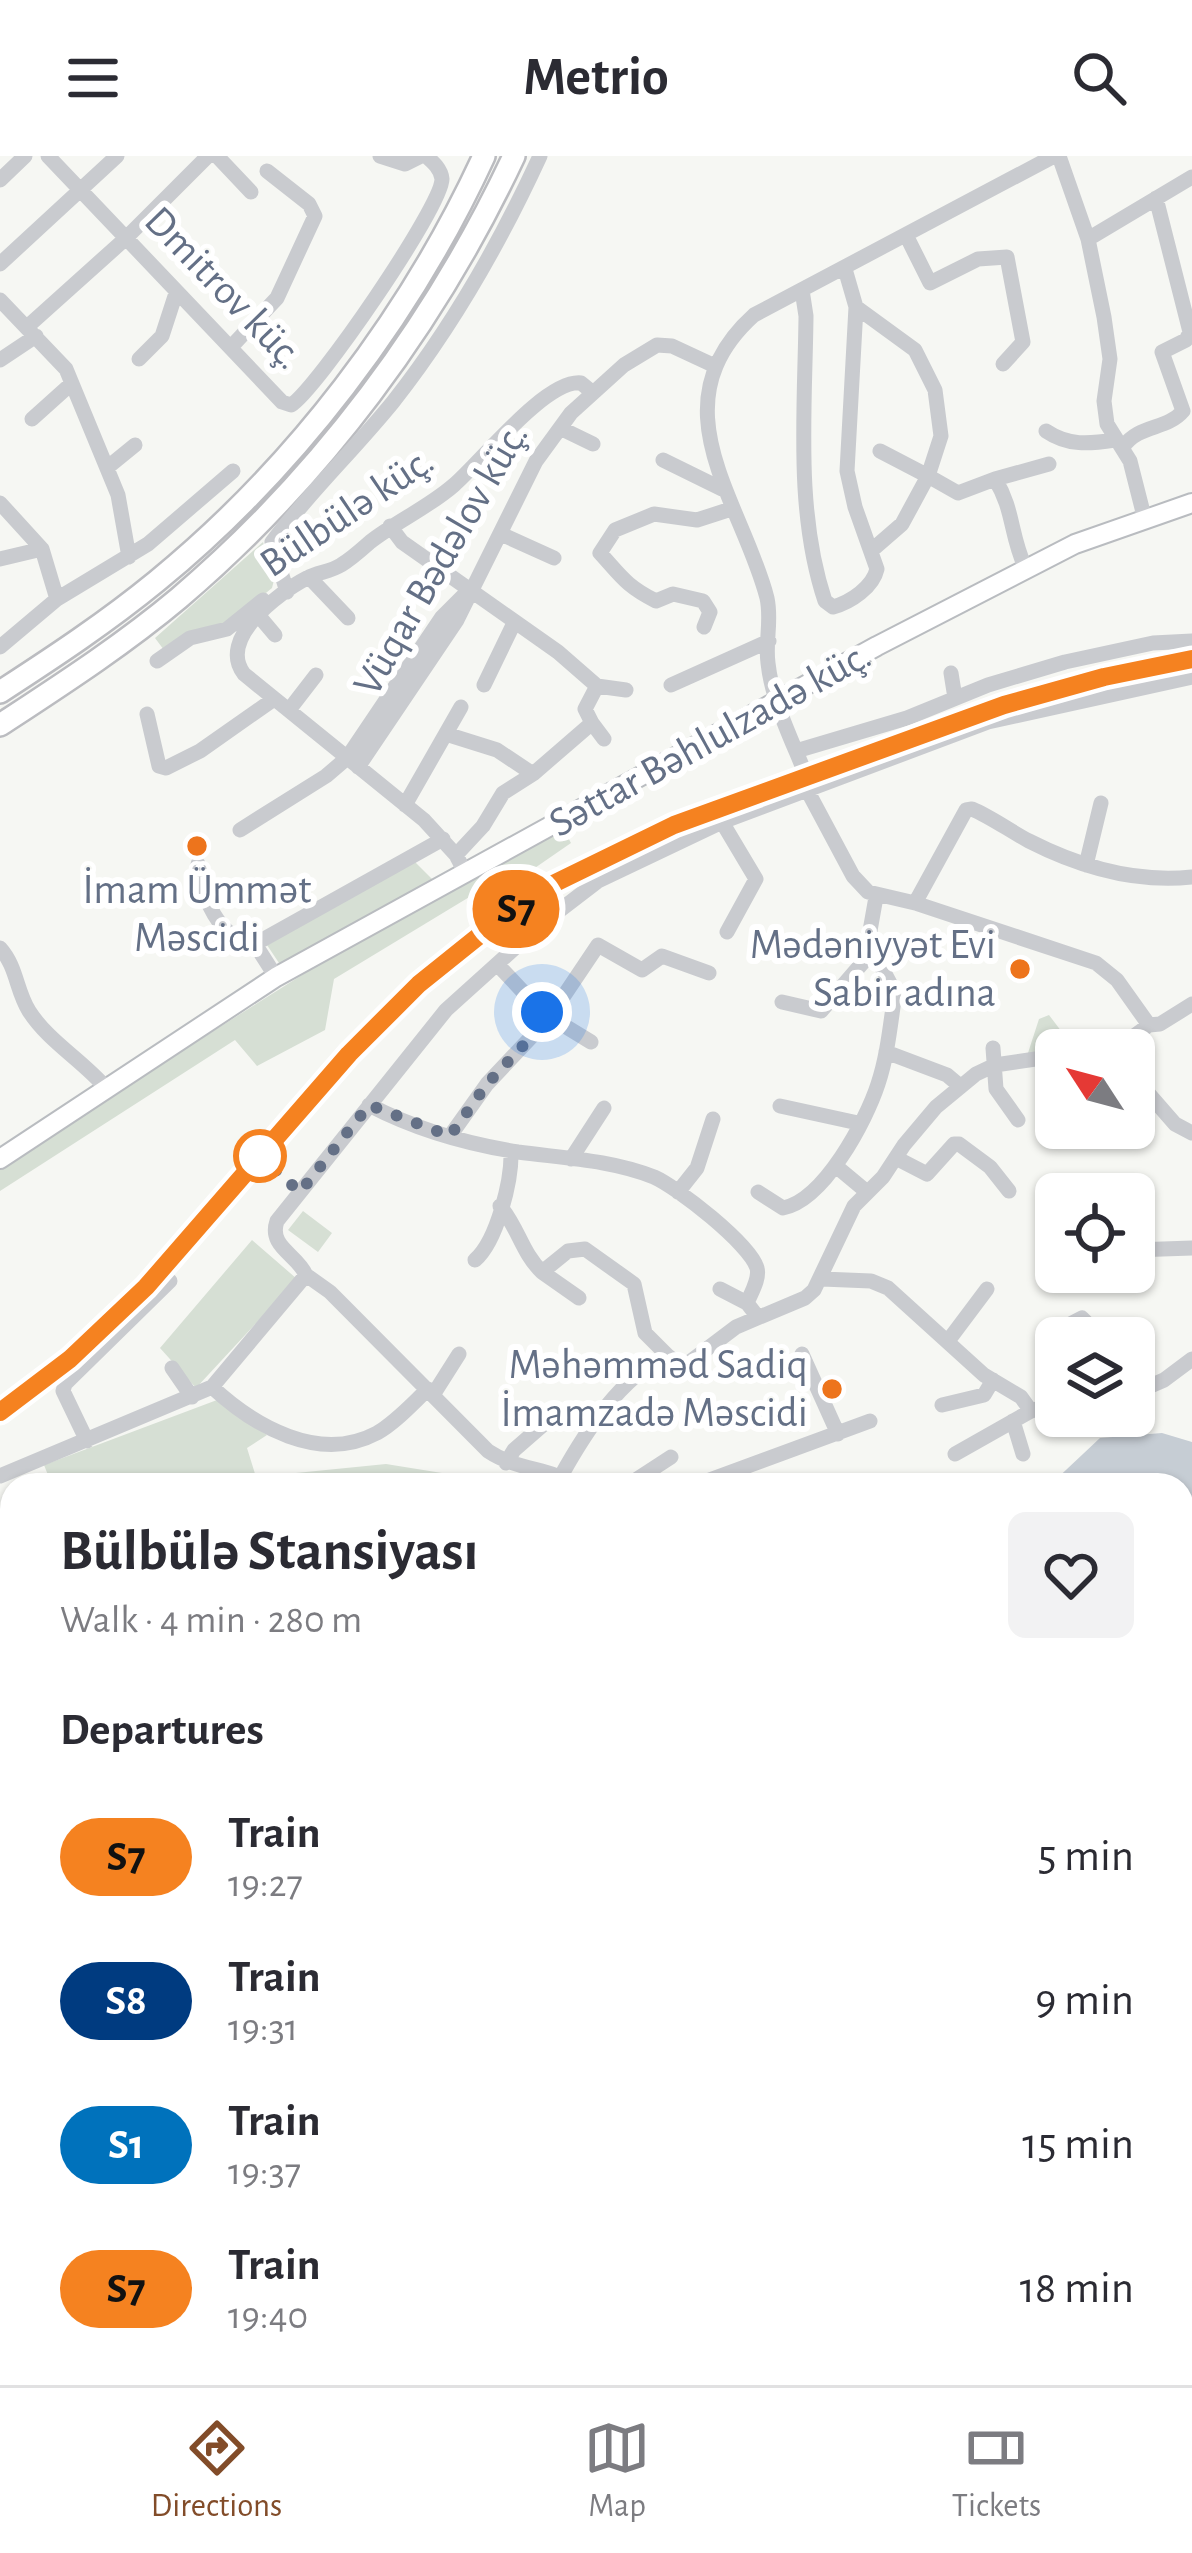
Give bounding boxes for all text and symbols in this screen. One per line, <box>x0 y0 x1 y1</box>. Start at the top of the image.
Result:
icon: menu <box>60 45 126 111</box>
icon: search <box>1066 45 1132 111</box>
text: Metrio <box>523 51 669 105</box>
street label: Dmitrov küç. <box>137 199 311 377</box>
street label: Vüqar Bədəlov küç. <box>346 416 536 702</box>
street label: Bülbülə küç. <box>253 439 441 585</box>
street label: Səttar Bəhlulzadə küç. <box>542 633 878 845</box>
marker: İmam Ümmət Məscidi <box>184 833 210 859</box>
place label: İmam Ümmət Məscidi <box>83 867 311 959</box>
line badge: S7 <box>462 870 570 948</box>
text: S7 <box>496 888 536 930</box>
place label: Mədəniyyət Evi Sabir adına <box>750 924 996 1014</box>
marker: Mədəniyyət Evi Sabir adına <box>1007 956 1033 982</box>
your location <box>512 982 572 1042</box>
north arrow <box>1035 1029 1155 1149</box>
map controls <box>1035 1029 1155 1437</box>
unlabelled marker <box>235 1131 285 1181</box>
button: locate <box>1035 1173 1155 1293</box>
button: layers <box>1035 1317 1155 1437</box>
place label: Məhəmməd Sadiq İmamzadə Məscidi <box>500 1344 808 1434</box>
marker: Məhəmməd Sadiq İmamzadə Məscidi <box>819 1376 845 1402</box>
button: heart <box>1008 1512 1134 1638</box>
text: Bülbülə Stansiyası <box>60 1523 478 1580</box>
text: Walk · 4 min · 280 m <box>60 1601 362 1640</box>
text: Departures <box>60 1708 264 1753</box>
text: Train <box>228 1811 320 1856</box>
text: 5 min <box>1038 1834 1134 1879</box>
text: S7 <box>106 1836 146 1878</box>
text: 19:27 <box>228 1865 303 1904</box>
text: Train <box>228 1955 320 2000</box>
text: 9 min <box>1035 1978 1134 2023</box>
text: S8 <box>105 1980 147 2022</box>
text: 19:31 <box>228 2009 298 2048</box>
text: Train <box>228 2099 320 2144</box>
text: 15 min <box>1022 2122 1134 2167</box>
text: S1 <box>108 2124 144 2166</box>
text: 19:37 <box>228 2153 301 2192</box>
text: Train <box>228 2243 320 2288</box>
text: 18 min <box>1020 2266 1134 2311</box>
text: S7 <box>106 2268 146 2310</box>
text: 19:40 <box>228 2297 308 2336</box>
tab: Directions <box>151 2415 282 2527</box>
tab: Map <box>584 2415 650 2527</box>
tab: Tickets <box>952 2415 1041 2527</box>

